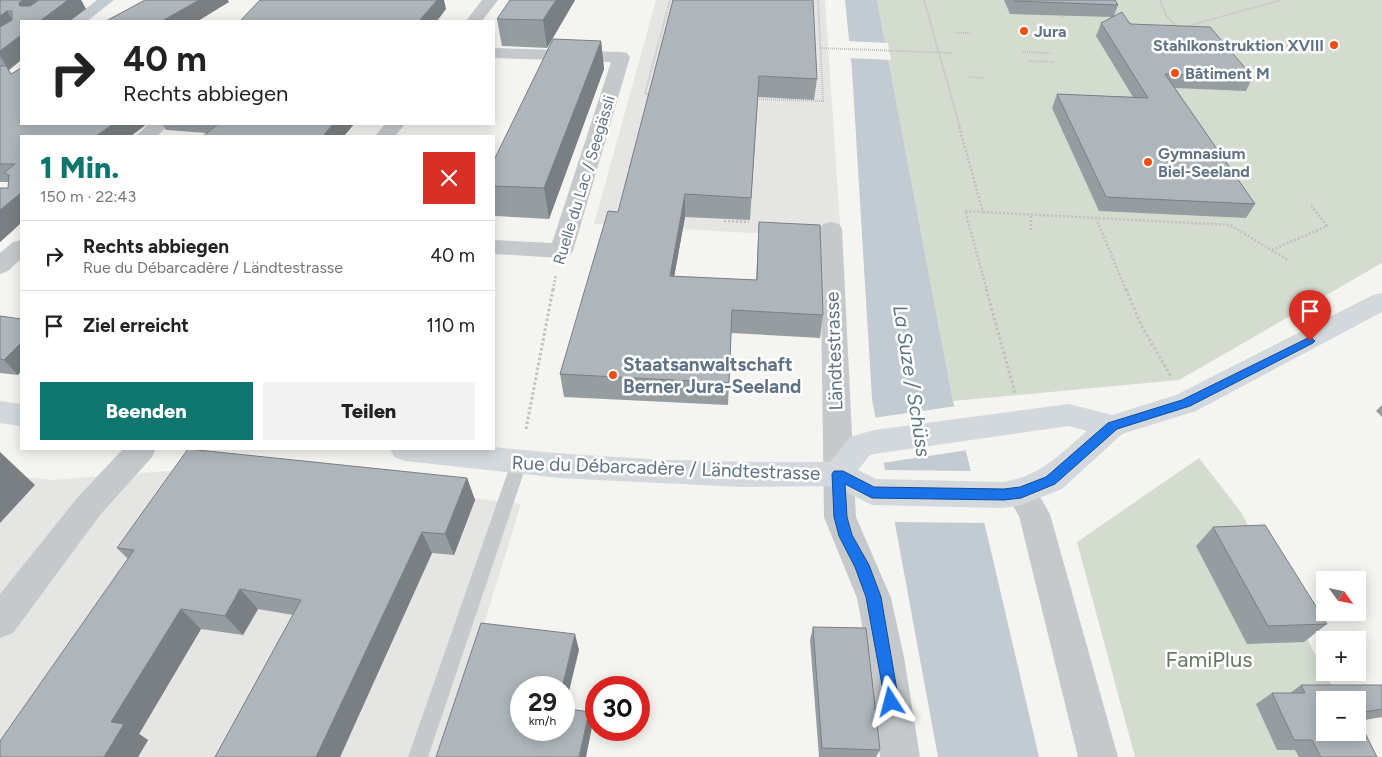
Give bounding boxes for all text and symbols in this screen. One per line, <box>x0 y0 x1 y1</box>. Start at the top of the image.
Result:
place label: Jura <box>1034 22 1067 41</box>
marker: Jura <box>1018 25 1030 37</box>
place label: Stahlkonstruktion XVIII <box>1153 36 1324 55</box>
text: 40 m <box>123 38 207 80</box>
marker: Stahlkonstruktion XVIII <box>1328 39 1340 51</box>
icon: right <box>40 40 105 105</box>
place label: Bâtiment M <box>1185 64 1270 83</box>
marker: Bâtiment M <box>1169 67 1181 79</box>
text: Rechts abbiegen <box>123 80 288 107</box>
street label: Ruelle du Lac / Seegässli <box>549 93 619 267</box>
place label: Gymnasium Biel-Seeland <box>1158 144 1250 181</box>
text: 1 Min. <box>40 149 119 186</box>
button: close <box>423 152 475 204</box>
marker: Gymnasium Biel-Seeland <box>1142 156 1154 168</box>
text: 150 m · 22:43 <box>40 187 136 206</box>
text: Rechts abbiegen <box>83 235 229 258</box>
icon: right <box>40 242 68 270</box>
text: 40 m <box>430 244 475 267</box>
text: Rue du Débarcadère / Ländtestrasse <box>83 258 343 277</box>
pin <box>1289 290 1331 341</box>
street label: Ländtestrasse <box>820 291 848 411</box>
icon: arrive <box>1296 297 1324 325</box>
water label: La Suze / Schüss <box>888 303 936 459</box>
icon: arrive <box>40 312 68 340</box>
text: Ziel erreicht <box>83 314 189 337</box>
text: 110 m <box>426 314 475 337</box>
place label: Staatsanwaltschaft Berner Jura-Seeland <box>623 353 801 398</box>
marker: Staatsanwaltschaft Berner Jura-Seeland <box>607 369 619 381</box>
button: Beenden <box>40 382 253 440</box>
button: Teilen <box>263 382 475 440</box>
street label: Rue du Débarcadère / Ländtestrasse <box>511 451 821 485</box>
north arrow <box>1316 571 1366 621</box>
map controls <box>1316 571 1366 741</box>
button: + <box>1316 631 1366 681</box>
park label: FamiPlus <box>1166 646 1252 673</box>
position arrow <box>864 675 916 727</box>
speed limit sign: 30 <box>585 676 650 741</box>
text: 29 <box>528 687 557 717</box>
button: − <box>1316 691 1366 741</box>
text: km/h <box>529 714 556 728</box>

